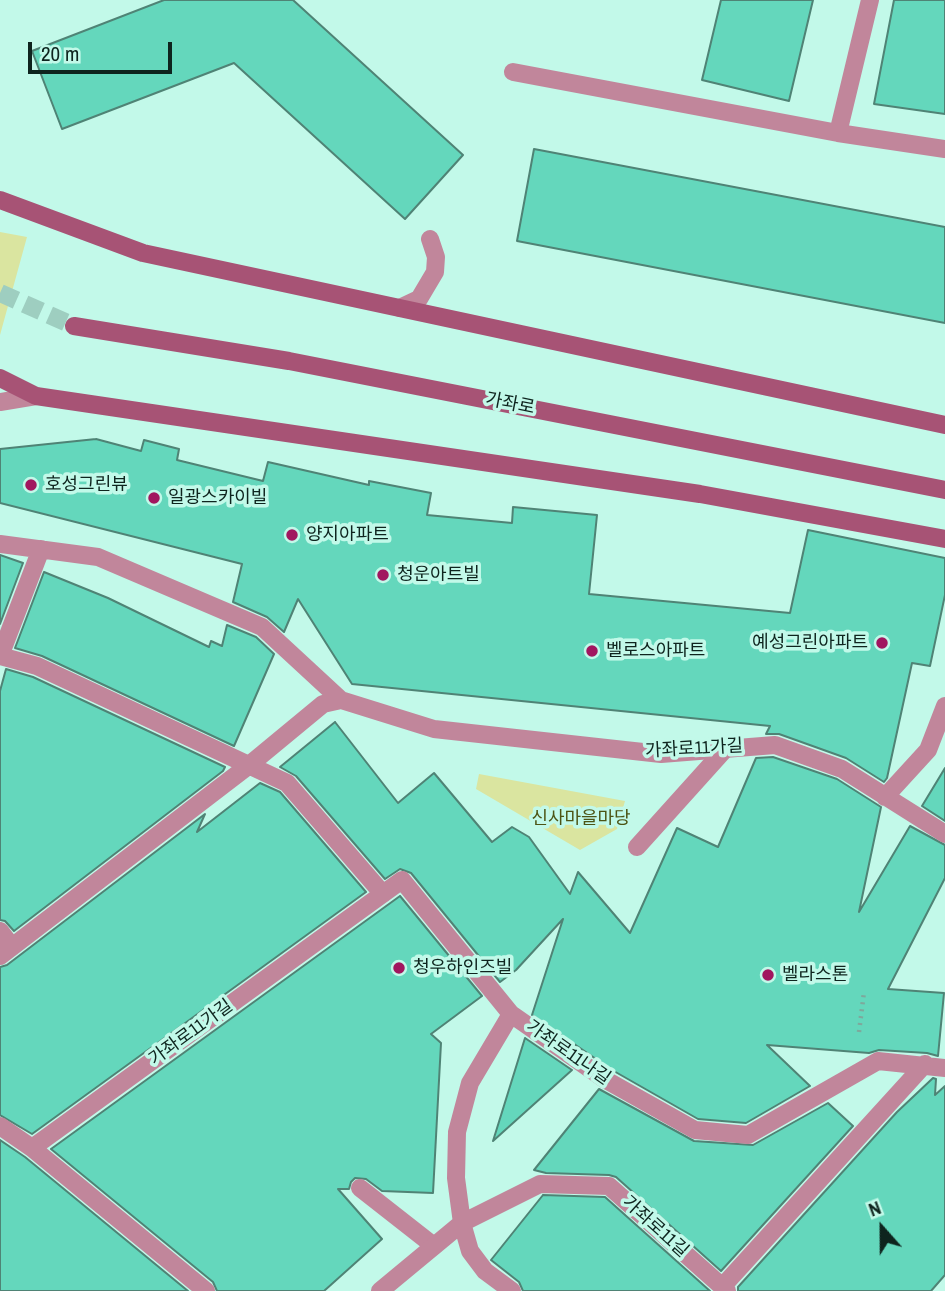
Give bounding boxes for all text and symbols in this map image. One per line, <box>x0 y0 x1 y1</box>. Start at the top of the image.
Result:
scale bar <box>32 28 175 72</box>
text: 20 m <box>41 39 79 68</box>
street label: 가좌로 <box>484 389 536 419</box>
place label: 호성그린뷰 <box>45 474 128 496</box>
marker: 호성그린뷰 <box>23 477 39 493</box>
place label: 일광스카이빌 <box>168 487 267 509</box>
marker: 일광스카이빌 <box>146 490 162 506</box>
place label: 양지아파트 <box>306 524 389 546</box>
marker: 양지아파트 <box>284 527 300 543</box>
place label: 청운아트빌 <box>397 564 480 586</box>
marker: 청운아트빌 <box>375 567 391 583</box>
place label: 예성그린아파트 <box>752 632 868 654</box>
marker: 예성그린아파트 <box>874 635 890 651</box>
place label: 벨로스아파트 <box>606 640 705 662</box>
marker: 벨로스아파트 <box>584 643 600 659</box>
street label: 가좌로11가길 <box>644 736 744 762</box>
park label: 신사마을마당 <box>531 808 631 830</box>
place label: 청우하인즈빌 <box>413 957 512 979</box>
marker: 청우하인즈빌 <box>391 960 407 976</box>
place label: 벨라스톤 <box>782 964 848 986</box>
marker: 벨라스톤 <box>760 967 776 983</box>
street label: 가좌로11가길 <box>145 995 237 1071</box>
street label: 가좌로11나길 <box>522 1016 614 1090</box>
street label: 가좌로11길 <box>617 1192 693 1262</box>
north arrow <box>847 1193 917 1263</box>
text: N <box>865 1194 884 1223</box>

